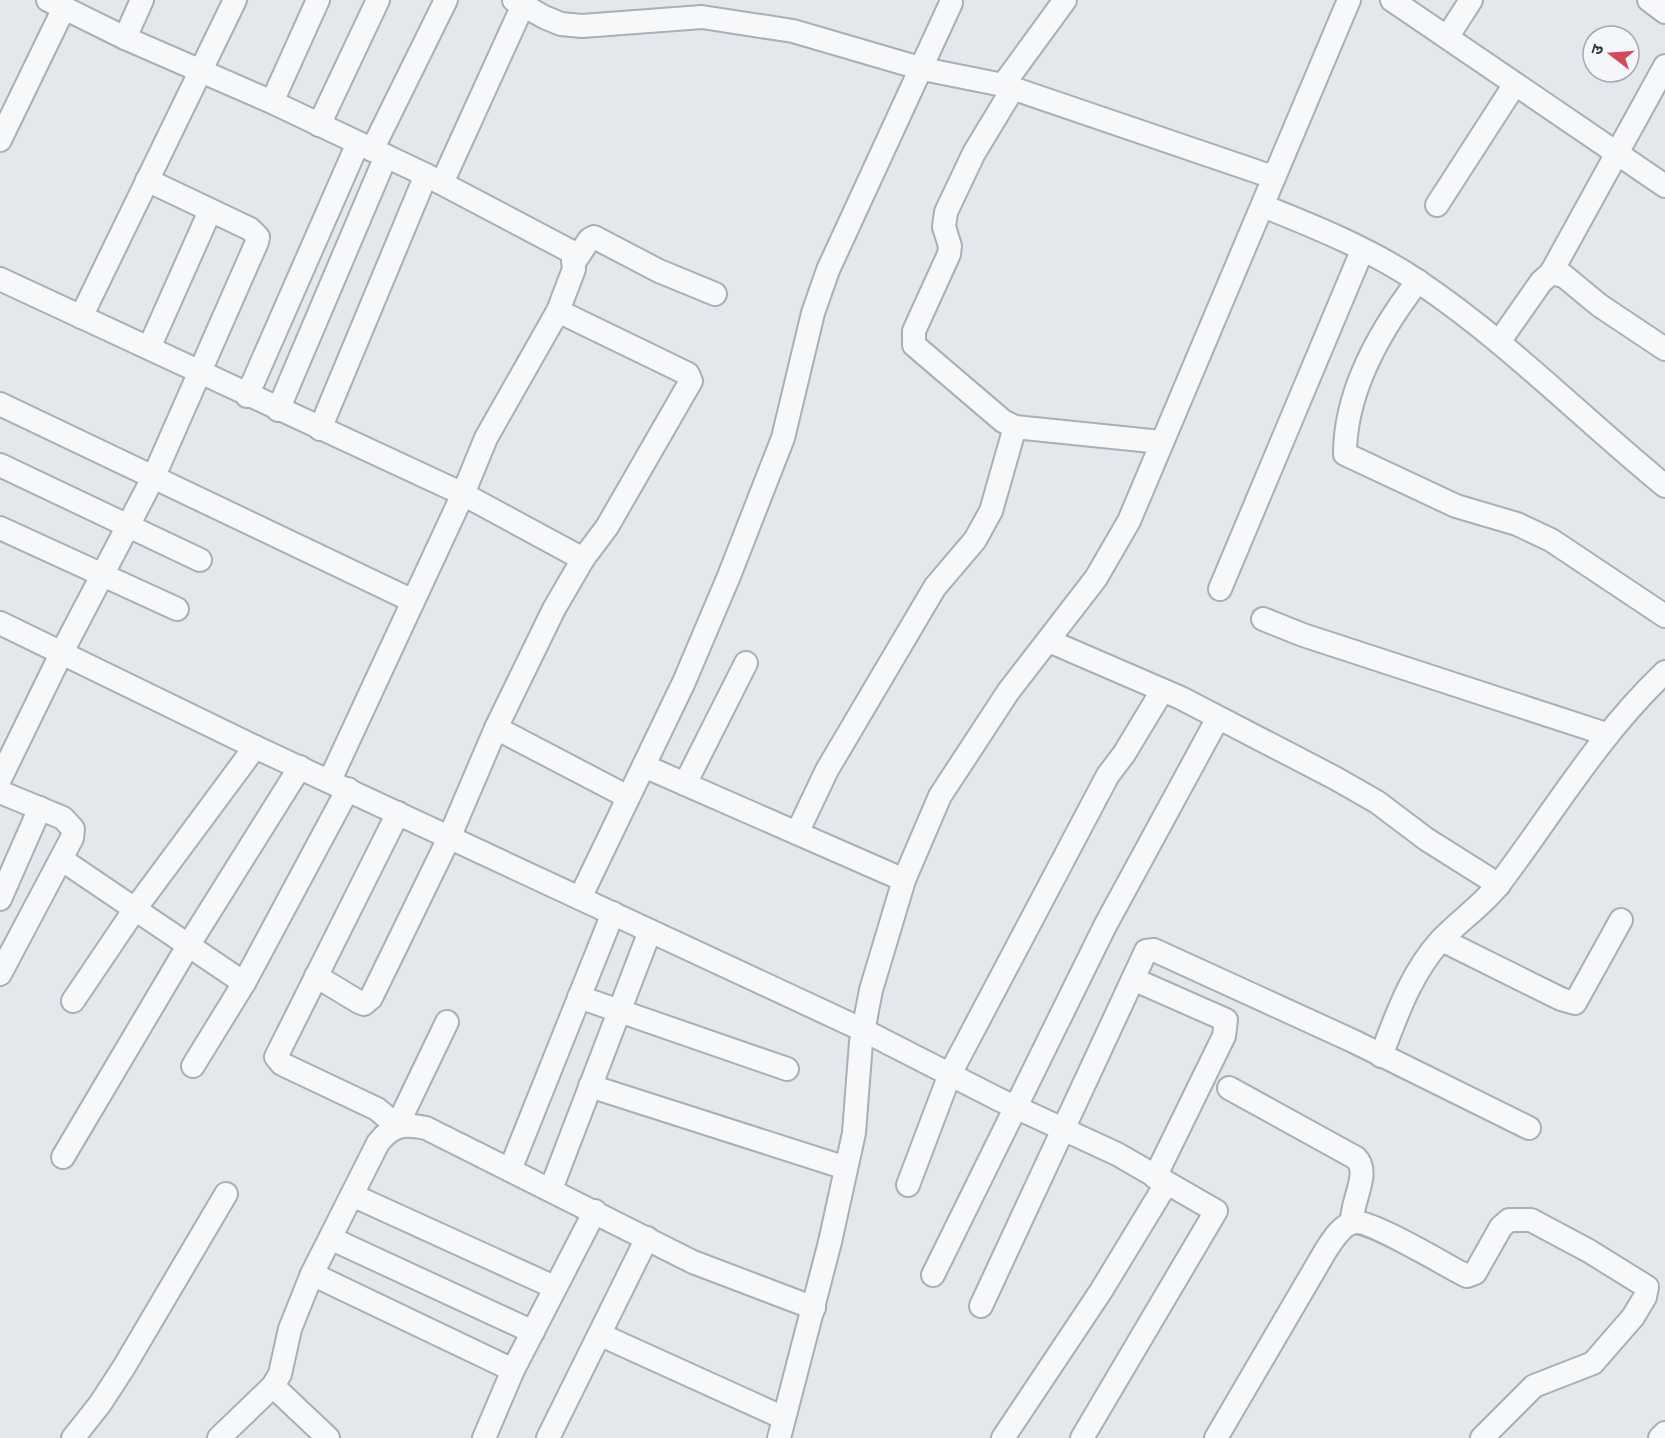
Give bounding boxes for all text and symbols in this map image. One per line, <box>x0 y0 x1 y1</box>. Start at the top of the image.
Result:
north arrow <box>1581 24 1641 84</box>
text: उ <box>1587 42 1608 57</box>

